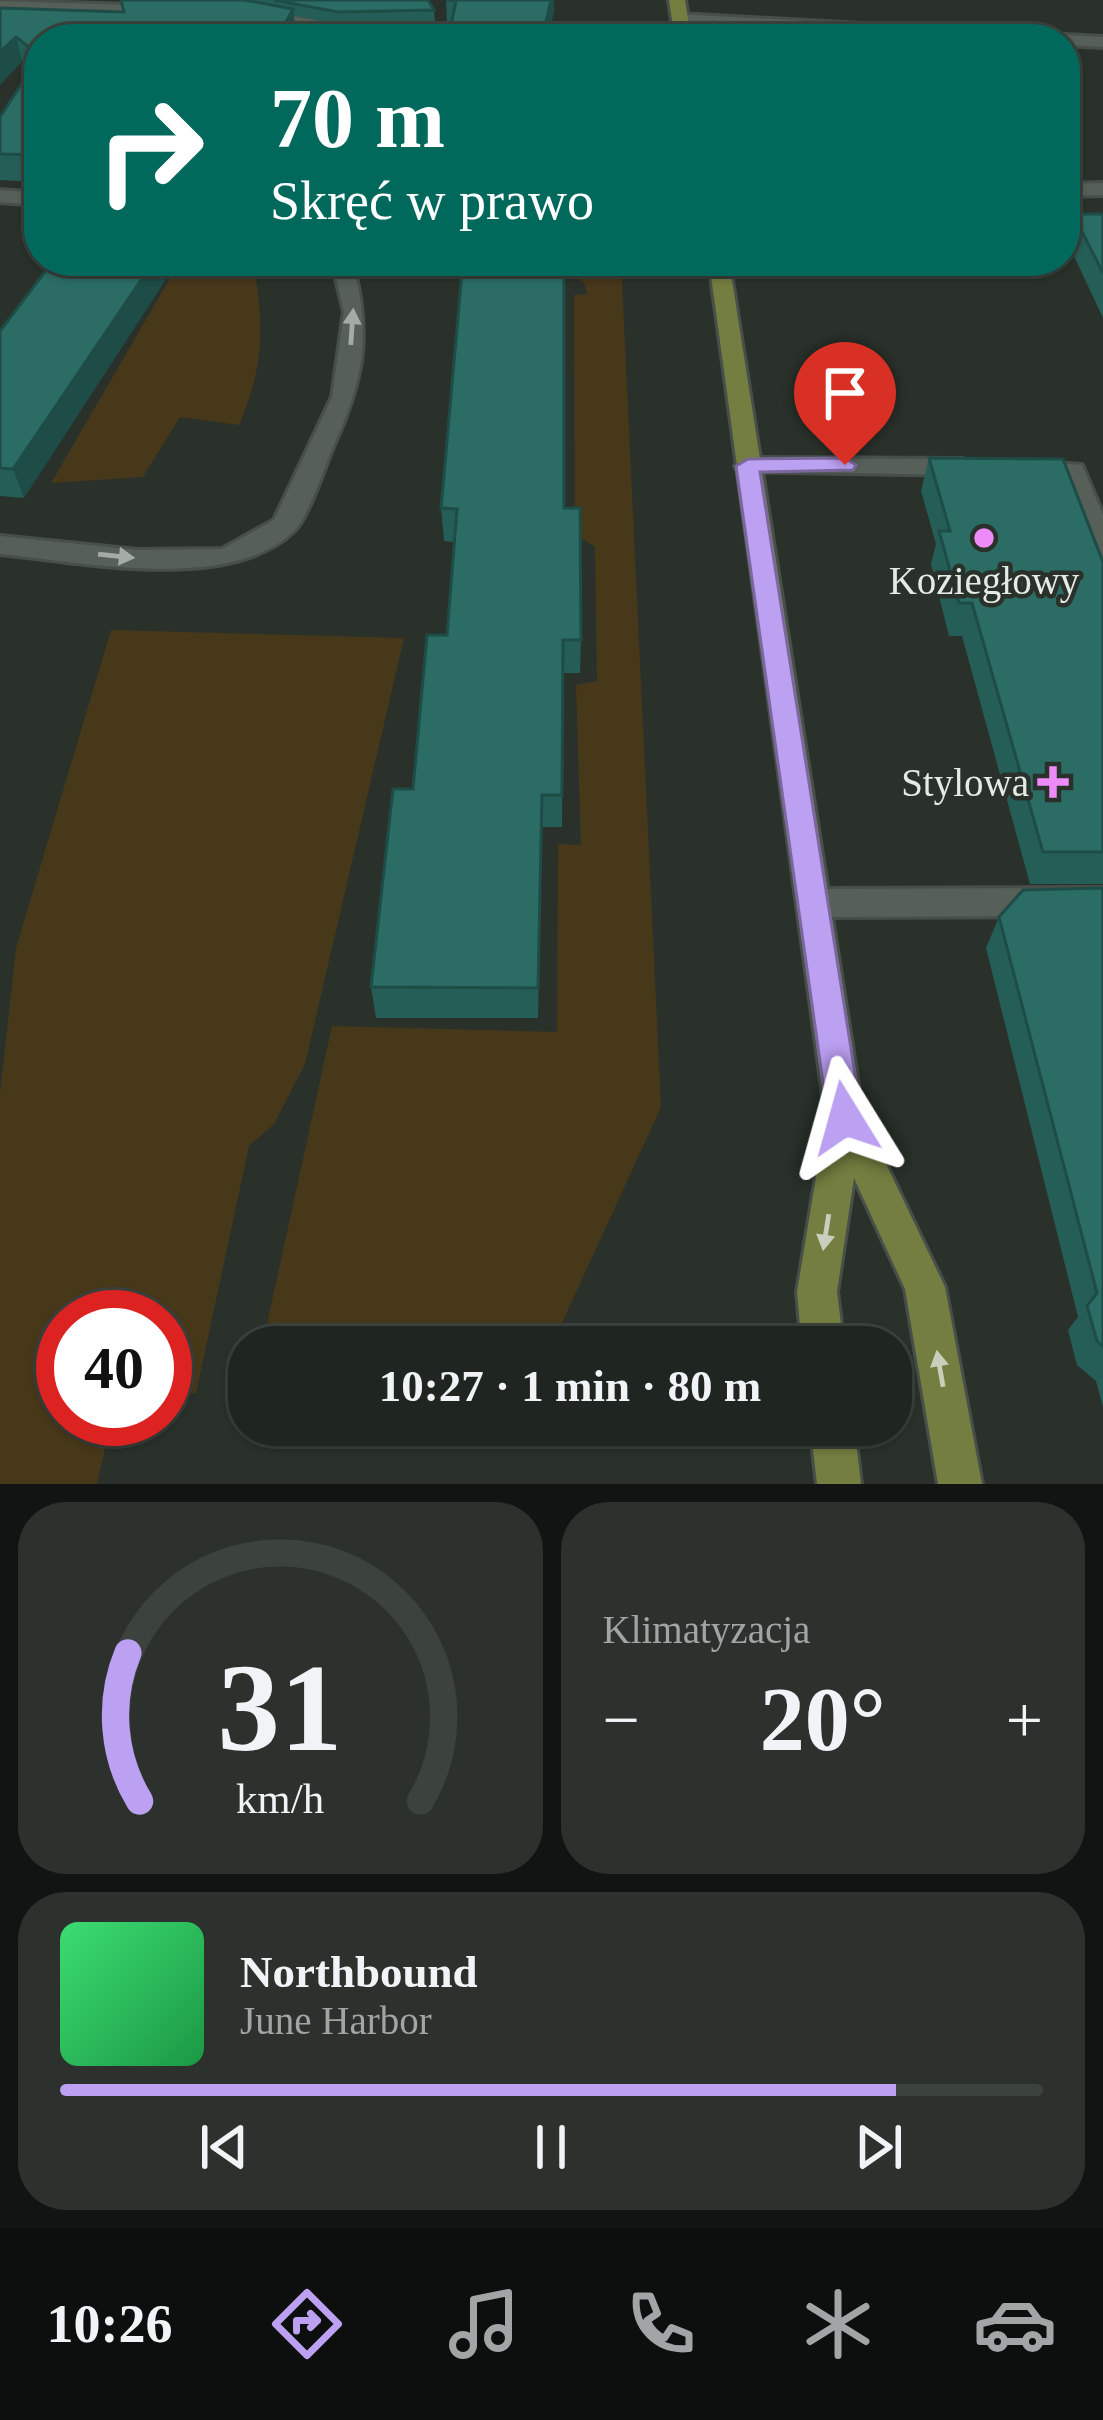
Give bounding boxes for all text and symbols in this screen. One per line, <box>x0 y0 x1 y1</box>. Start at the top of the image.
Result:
icon: right <box>72 72 228 228</box>
text: 70 m <box>270 72 445 165</box>
text: Skręć w prawo <box>270 171 594 231</box>
one-way arrow <box>343 307 362 345</box>
pin <box>794 342 896 465</box>
icon: arrive <box>812 360 878 426</box>
marker: Koziegłowy <box>971 525 997 551</box>
one-way arrow <box>98 547 136 566</box>
place label: Koziegłowy <box>889 559 1080 603</box>
place label: Stylowa <box>901 761 1029 805</box>
marker: Stylowa <box>1040 769 1066 795</box>
position arrow <box>782 1055 908 1181</box>
one-way arrow <box>817 1214 836 1251</box>
speed limit sign: 40 <box>36 1290 192 1446</box>
one-way arrow <box>930 1349 948 1387</box>
text: 10:27 · 1 min · 80 m <box>379 1361 761 1411</box>
text: Klimatyzacja <box>603 1608 810 1651</box>
text: 31 <box>218 1639 343 1777</box>
text: 20° <box>760 1670 886 1769</box>
text: − <box>603 1683 640 1756</box>
text: + <box>1006 1683 1043 1756</box>
text: km/h <box>236 1775 324 1822</box>
text: Northbound <box>240 1947 478 1997</box>
text: June Harbor <box>240 1999 432 2042</box>
icon: previous <box>191 2114 257 2180</box>
icon: pause <box>518 2114 584 2180</box>
icon: next <box>846 2114 912 2180</box>
icon: directions <box>265 2282 349 2366</box>
icon: music <box>442 2282 526 2366</box>
icon: phone <box>619 2282 703 2366</box>
icon: climate <box>796 2282 880 2366</box>
icon: car <box>973 2282 1057 2366</box>
text: 10:26 <box>46 2294 172 2354</box>

